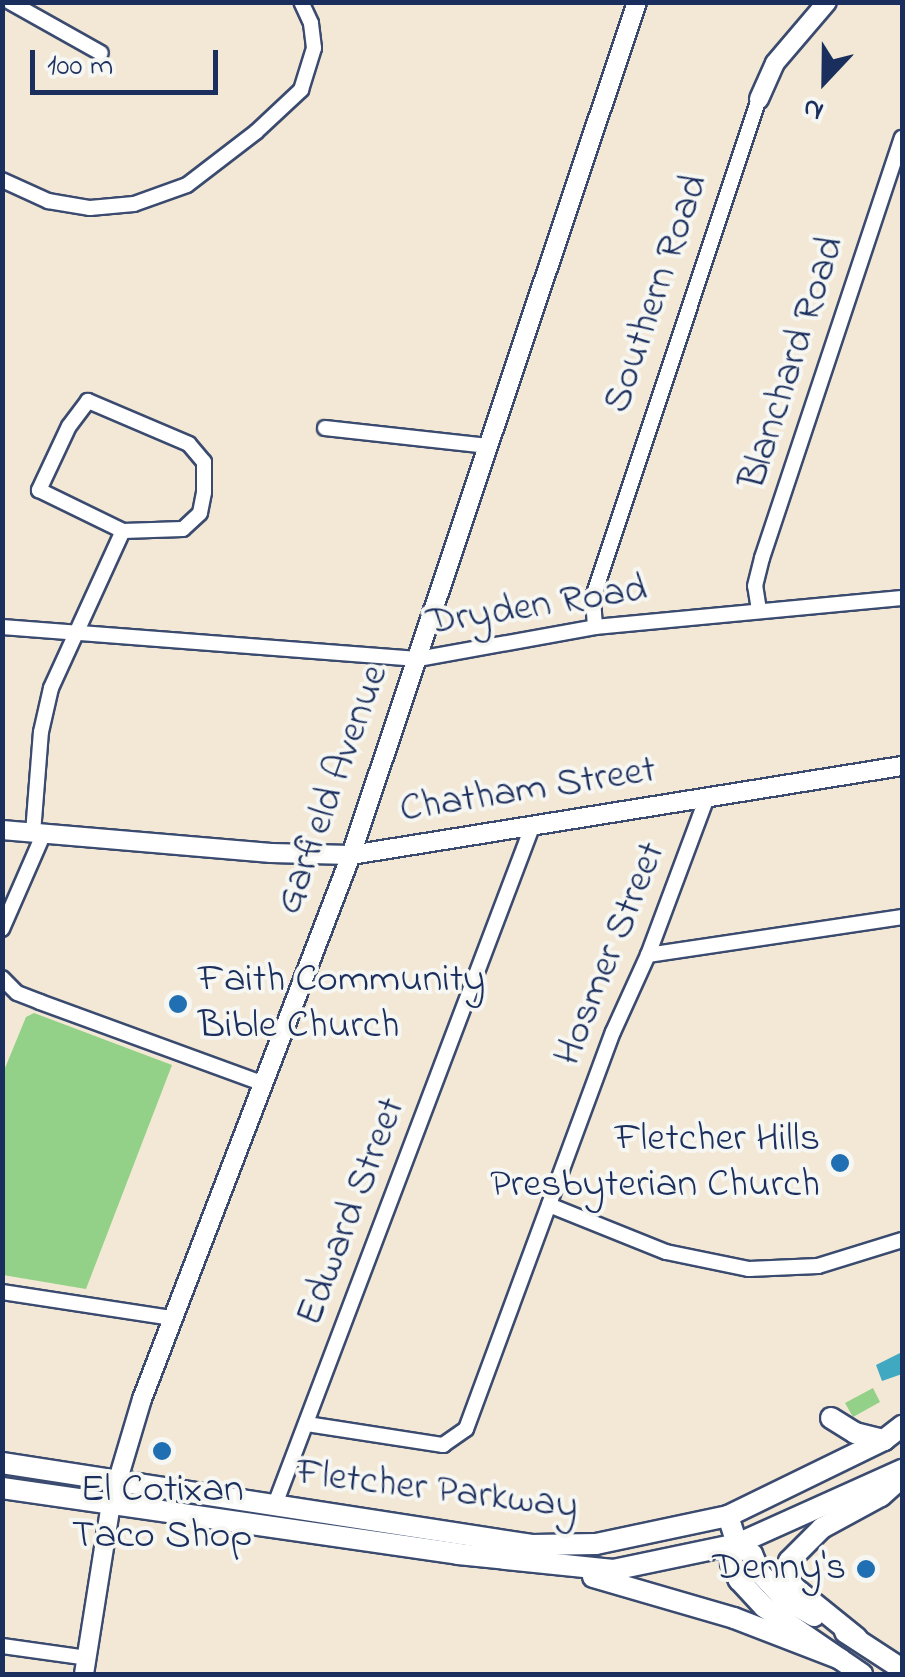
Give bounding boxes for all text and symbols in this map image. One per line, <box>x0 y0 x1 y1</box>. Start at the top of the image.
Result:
scale bar <box>35 30 222 92</box>
north arrow <box>775 30 875 130</box>
text: 100 m <box>47 45 113 89</box>
text: N <box>797 86 830 131</box>
street label: Southern Road <box>594 169 720 419</box>
street label: Blanchard Road <box>730 231 856 495</box>
street label: Dryden Road <box>423 566 651 648</box>
street label: Garfield Avenue <box>266 659 400 921</box>
street label: Chatham Street <box>397 747 659 835</box>
street label: Hosmer Street <box>544 835 678 1073</box>
place label: Faith Community Bible Church <box>198 957 485 1051</box>
marker: Faith Community Bible Church <box>167 993 189 1015</box>
street label: Edward Street <box>287 1091 417 1333</box>
place label: Fletcher Hills Presbyterian Church <box>490 1116 820 1210</box>
marker: Fletcher Hills Presbyterian Church <box>829 1152 851 1174</box>
marker: El Cotixan Taco Shop <box>151 1440 173 1462</box>
street label: Fletcher Parkway <box>293 1450 581 1532</box>
place label: El Cotixan Taco Shop <box>72 1467 252 1561</box>
place label: Denny's <box>713 1545 846 1593</box>
marker: Denny's <box>855 1558 877 1580</box>

